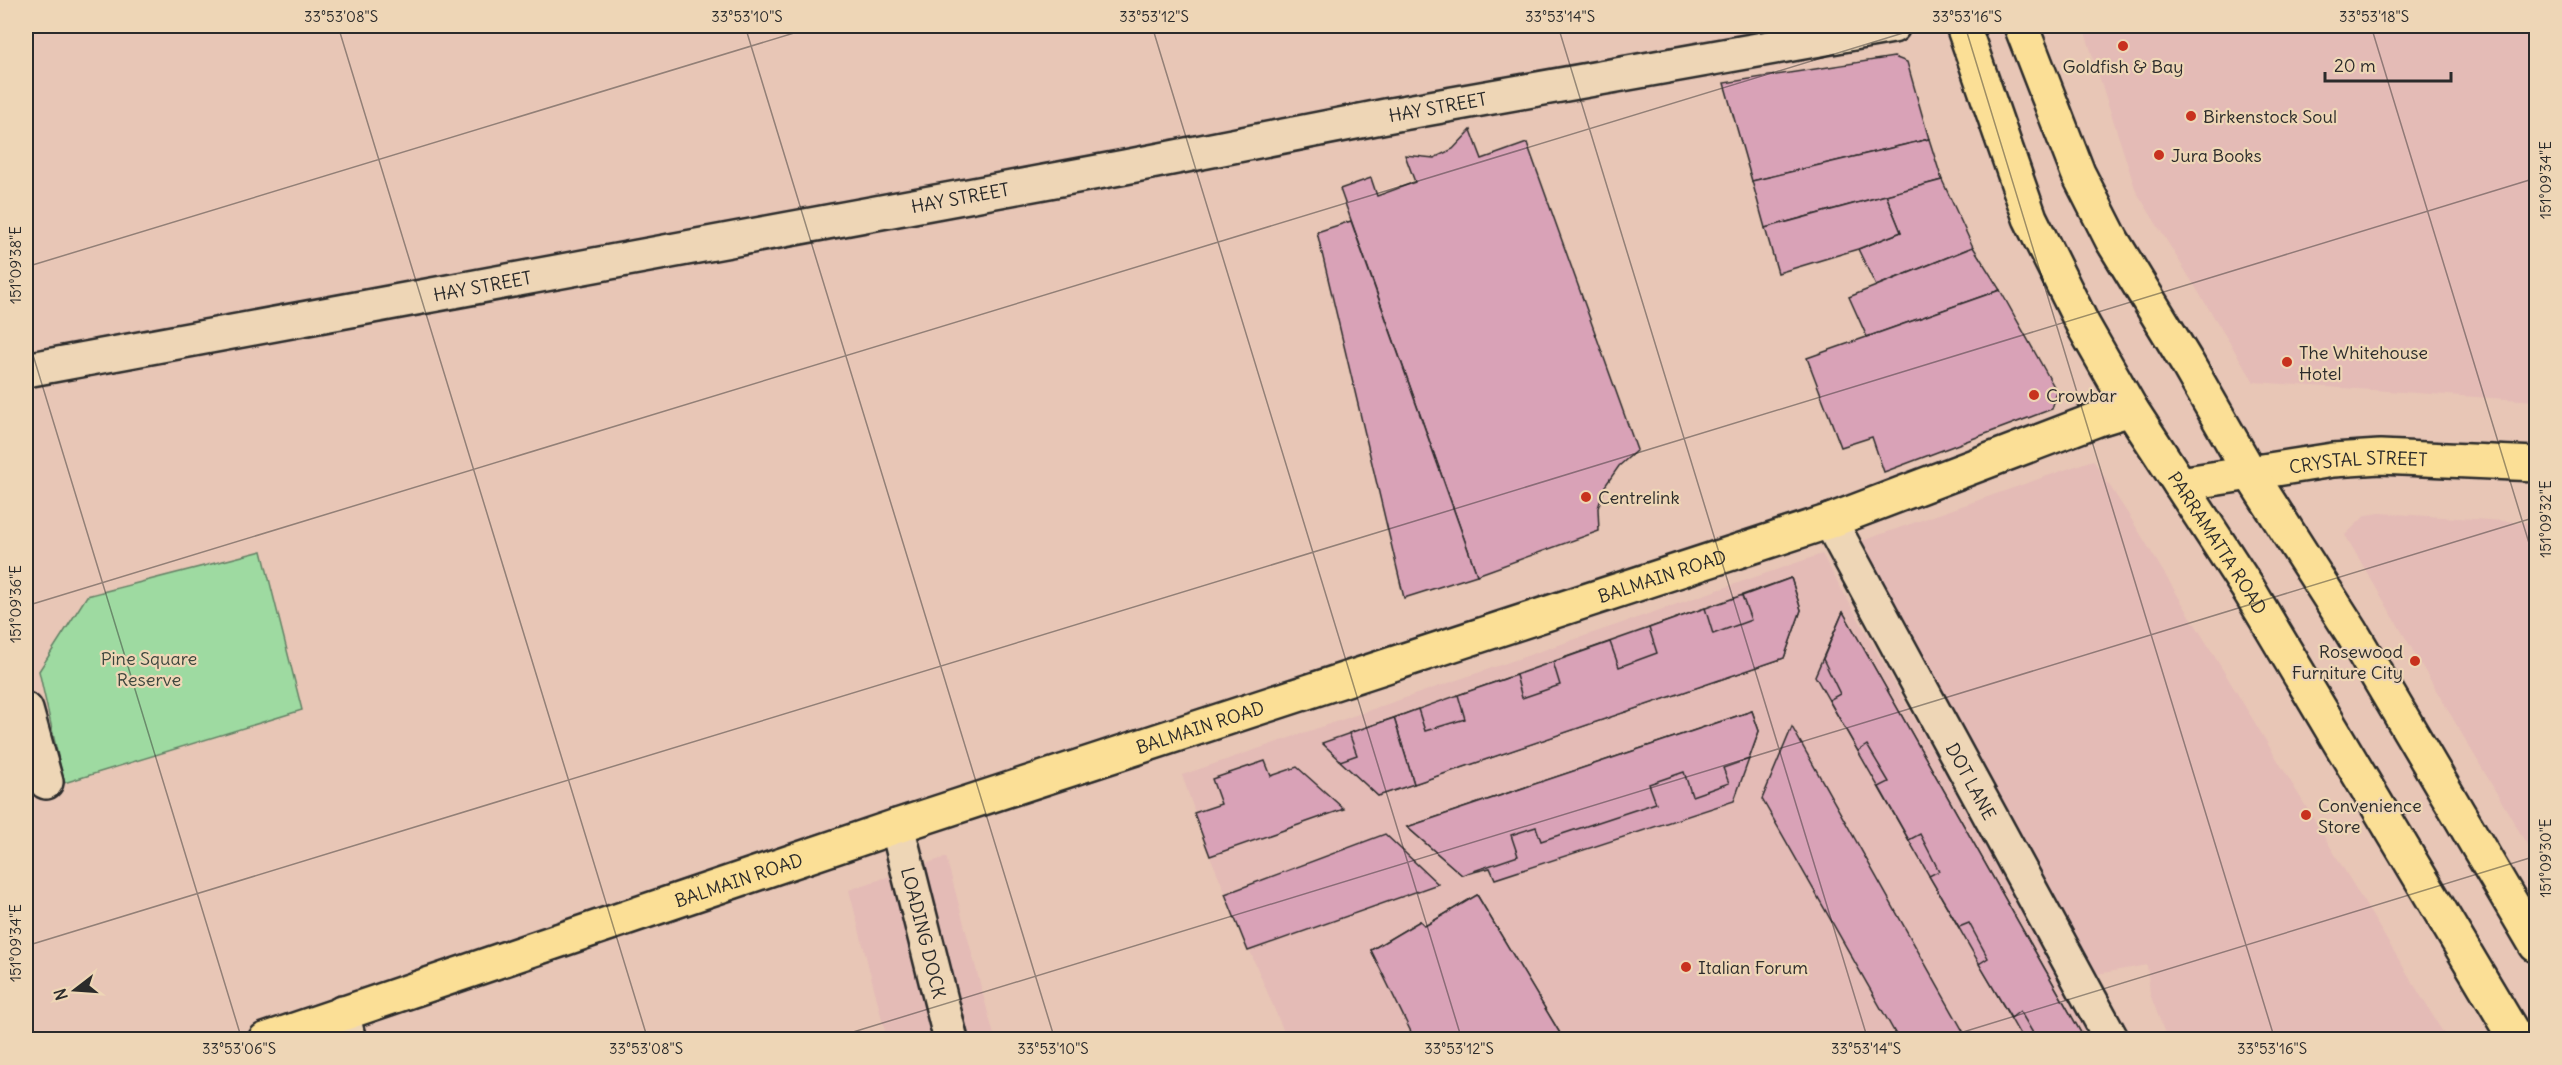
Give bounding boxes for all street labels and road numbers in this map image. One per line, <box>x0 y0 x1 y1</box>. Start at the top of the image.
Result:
street label: HAY STREET <box>1387 87 1489 127</box>
street label: HAY STREET <box>909 177 1011 218</box>
street label: HAY STREET <box>431 265 533 306</box>
street label: CRYSTAL STREET <box>2287 445 2428 478</box>
street label: PARRAMATTA ROAD <box>2163 467 2272 618</box>
street label: BALMAIN ROAD <box>1595 544 1729 608</box>
street label: BALMAIN ROAD <box>1133 695 1267 759</box>
street label: DOT LANE <box>1941 739 2002 824</box>
street label: BALMAIN ROAD <box>672 847 806 912</box>
street label: LOADING DOCK <box>896 865 951 1001</box>

